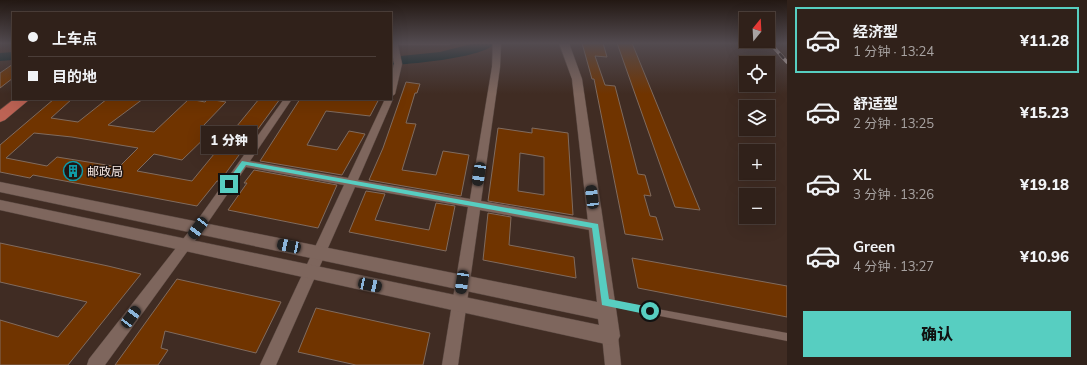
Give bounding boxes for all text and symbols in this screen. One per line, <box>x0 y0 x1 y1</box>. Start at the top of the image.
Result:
north arrow <box>739 12 775 48</box>
map controls <box>739 12 775 224</box>
icon: car <box>805 22 841 58</box>
text: 经济型 <box>853 22 898 41</box>
text: 上车点 <box>52 29 97 48</box>
text: ¥11.28 <box>1020 31 1069 50</box>
text: 1 分钟 · 13:24 <box>853 43 934 59</box>
button: locate <box>739 56 775 92</box>
text: 目的地 <box>52 67 97 86</box>
icon: car <box>805 94 841 130</box>
text: 舒适型 <box>853 94 898 113</box>
button: layers <box>739 100 775 136</box>
text: ¥15.23 <box>1020 103 1069 122</box>
text: 2 分钟 · 13:25 <box>853 115 934 131</box>
callout: 1 分钟 <box>201 126 257 154</box>
text: 1 分钟 <box>210 132 248 148</box>
button: + <box>739 144 775 180</box>
building icon: 邮政局 <box>62 160 84 182</box>
car <box>471 161 487 187</box>
place label: 邮政局 <box>87 164 123 179</box>
text: XL <box>853 165 871 184</box>
icon: car <box>805 166 841 202</box>
route end <box>220 175 238 193</box>
text: ¥19.18 <box>1020 175 1069 194</box>
car <box>585 184 599 210</box>
text: 3 分钟 · 13:26 <box>853 186 934 202</box>
button: − <box>739 188 775 224</box>
car <box>186 215 210 241</box>
text: Green <box>853 237 895 256</box>
car <box>276 238 302 254</box>
icon: car <box>805 238 841 274</box>
text: ¥10.96 <box>1020 247 1069 266</box>
text: 4 分钟 · 13:27 <box>853 258 934 274</box>
car <box>454 269 470 295</box>
car <box>357 277 383 293</box>
route start <box>641 302 659 320</box>
car <box>119 304 143 330</box>
button: 确认 <box>803 311 1071 357</box>

